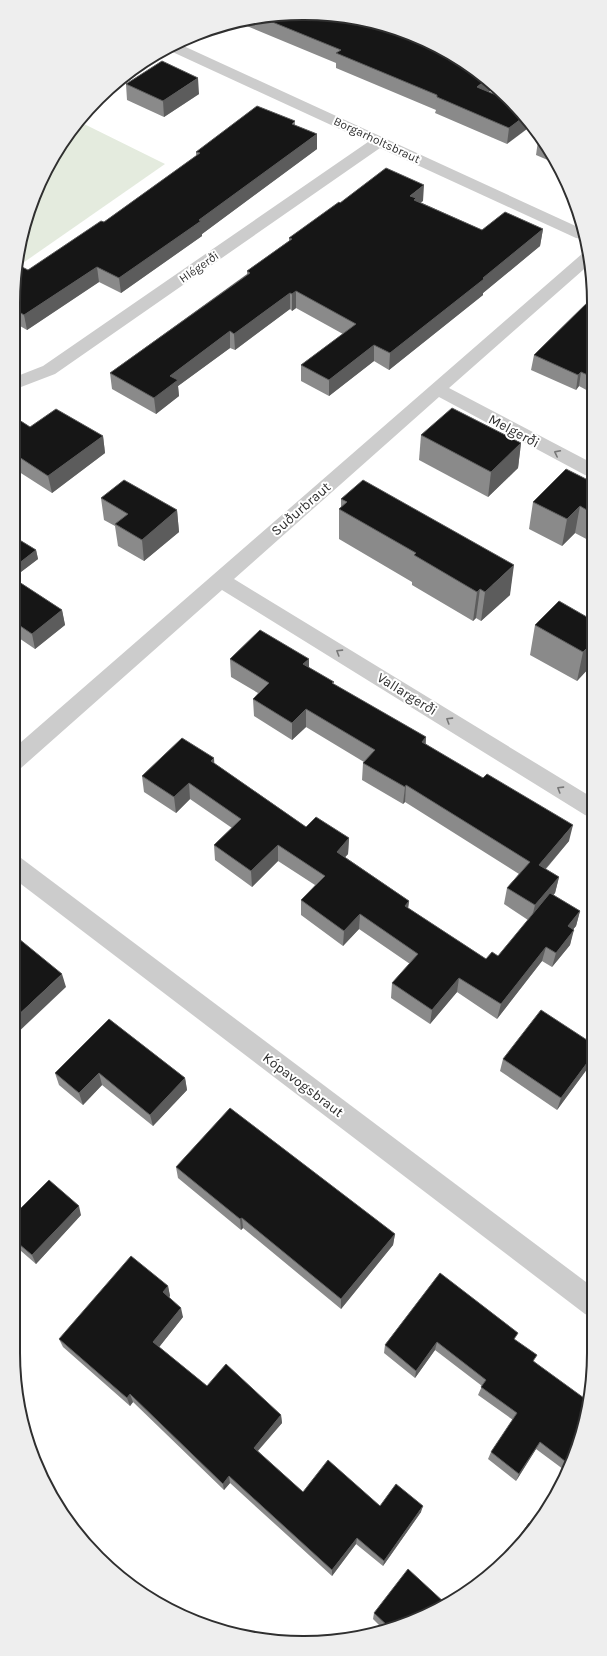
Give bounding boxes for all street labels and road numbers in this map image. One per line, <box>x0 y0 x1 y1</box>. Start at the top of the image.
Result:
street label: Borgarholtsbraut <box>332 114 423 166</box>
street label: Hlégerði <box>176 248 222 286</box>
street label: Melgerði <box>486 411 542 451</box>
street label: Suðurbraut <box>268 479 334 539</box>
street label: Vallargerði <box>374 669 440 719</box>
street label: Kópavogsbraut <box>259 1049 347 1121</box>

